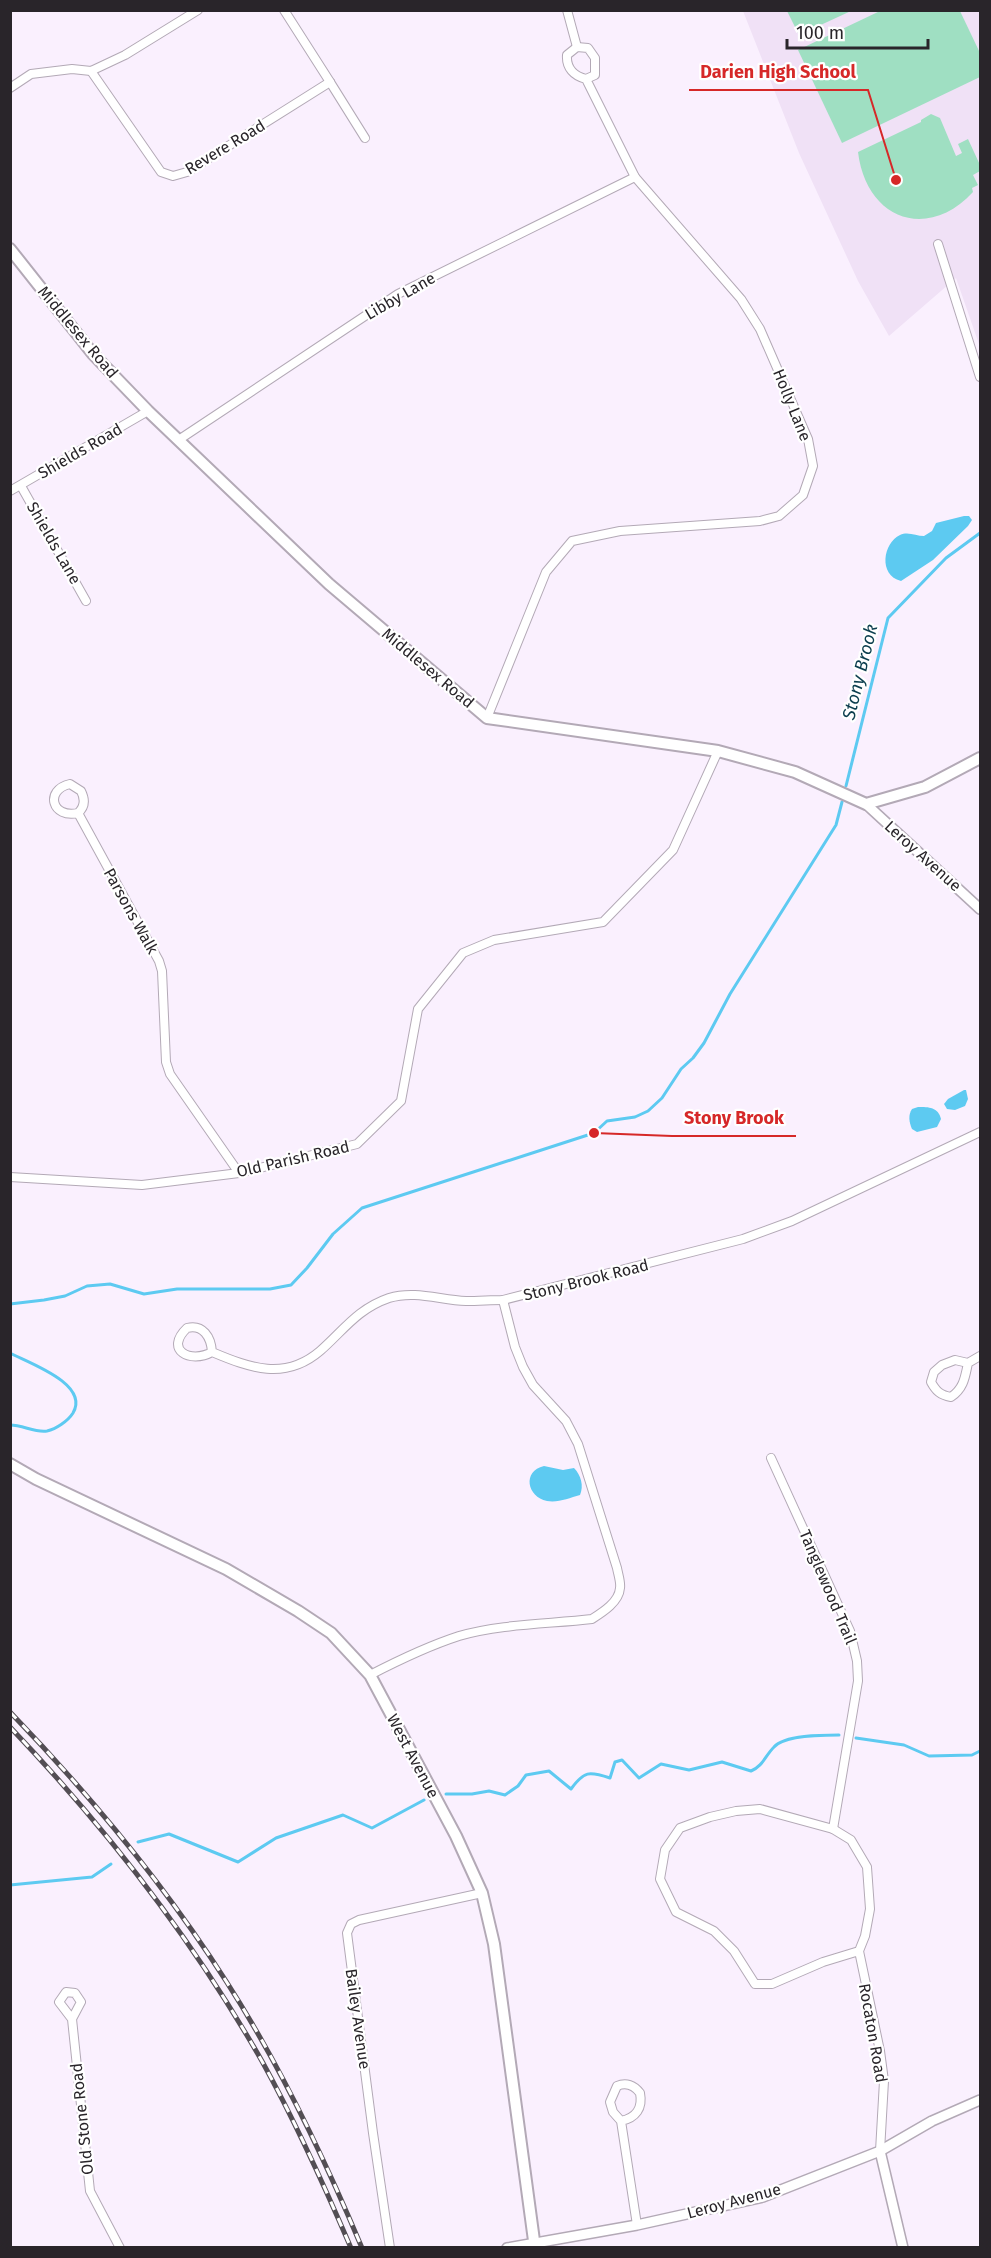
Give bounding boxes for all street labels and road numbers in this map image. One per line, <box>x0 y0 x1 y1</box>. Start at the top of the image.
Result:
street label: Revere Road <box>181 116 269 178</box>
street label: Libby Lane <box>361 268 439 324</box>
street label: Middlesex Road <box>34 282 122 382</box>
street label: Holly Lane <box>769 366 815 444</box>
street label: Shields Road <box>34 419 126 483</box>
street label: Shields Lane <box>23 498 85 588</box>
street label: Middlesex Road <box>378 624 478 712</box>
street label: Leroy Avenue <box>881 817 965 895</box>
street label: Parsons Walk <box>100 865 163 958</box>
street label: Old Parish Road <box>235 1137 351 1181</box>
street label: Stony Brook Road <box>521 1255 651 1305</box>
street label: Tanglewood Trail <box>795 1527 861 1647</box>
street label: West Avenue <box>383 1711 443 1801</box>
street label: Bailey Avenue <box>342 1967 374 2071</box>
street label: Rocaton Road <box>855 1982 891 2084</box>
street label: Old Stone Road <box>67 2062 97 2176</box>
street label: Leroy Avenue <box>685 2179 783 2223</box>

